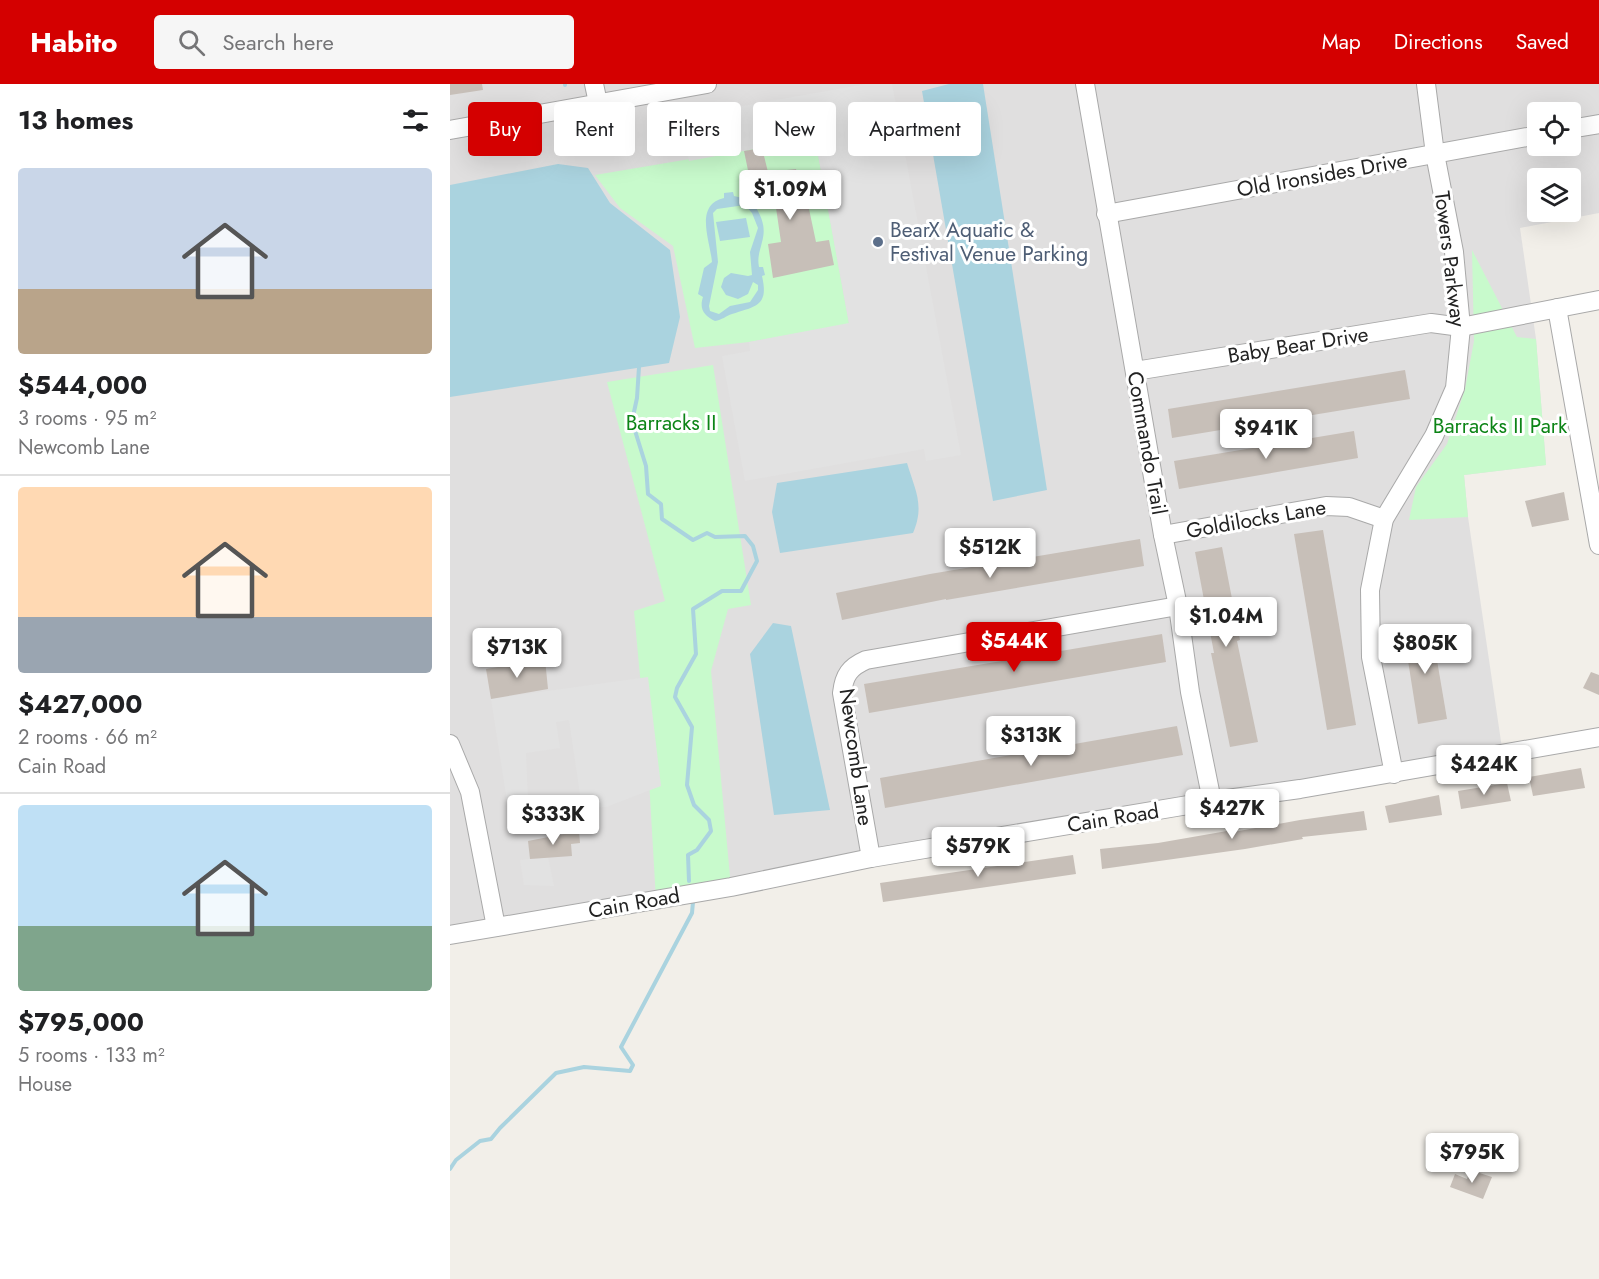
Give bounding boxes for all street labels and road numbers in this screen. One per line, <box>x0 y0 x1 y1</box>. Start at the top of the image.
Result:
street label: Old Ironsides Drive <box>1235 145 1410 205</box>
street label: Towers Parkway <box>1427 189 1473 329</box>
street label: Baby Bear Drive <box>1226 319 1371 371</box>
street label: Commando Trail <box>1120 369 1174 517</box>
street label: Goldilocks Lane <box>1184 492 1329 546</box>
street label: Newcomb Lane <box>832 686 881 828</box>
street label: Cain Road <box>1065 796 1161 840</box>
street label: Cain Road <box>586 880 682 926</box>

